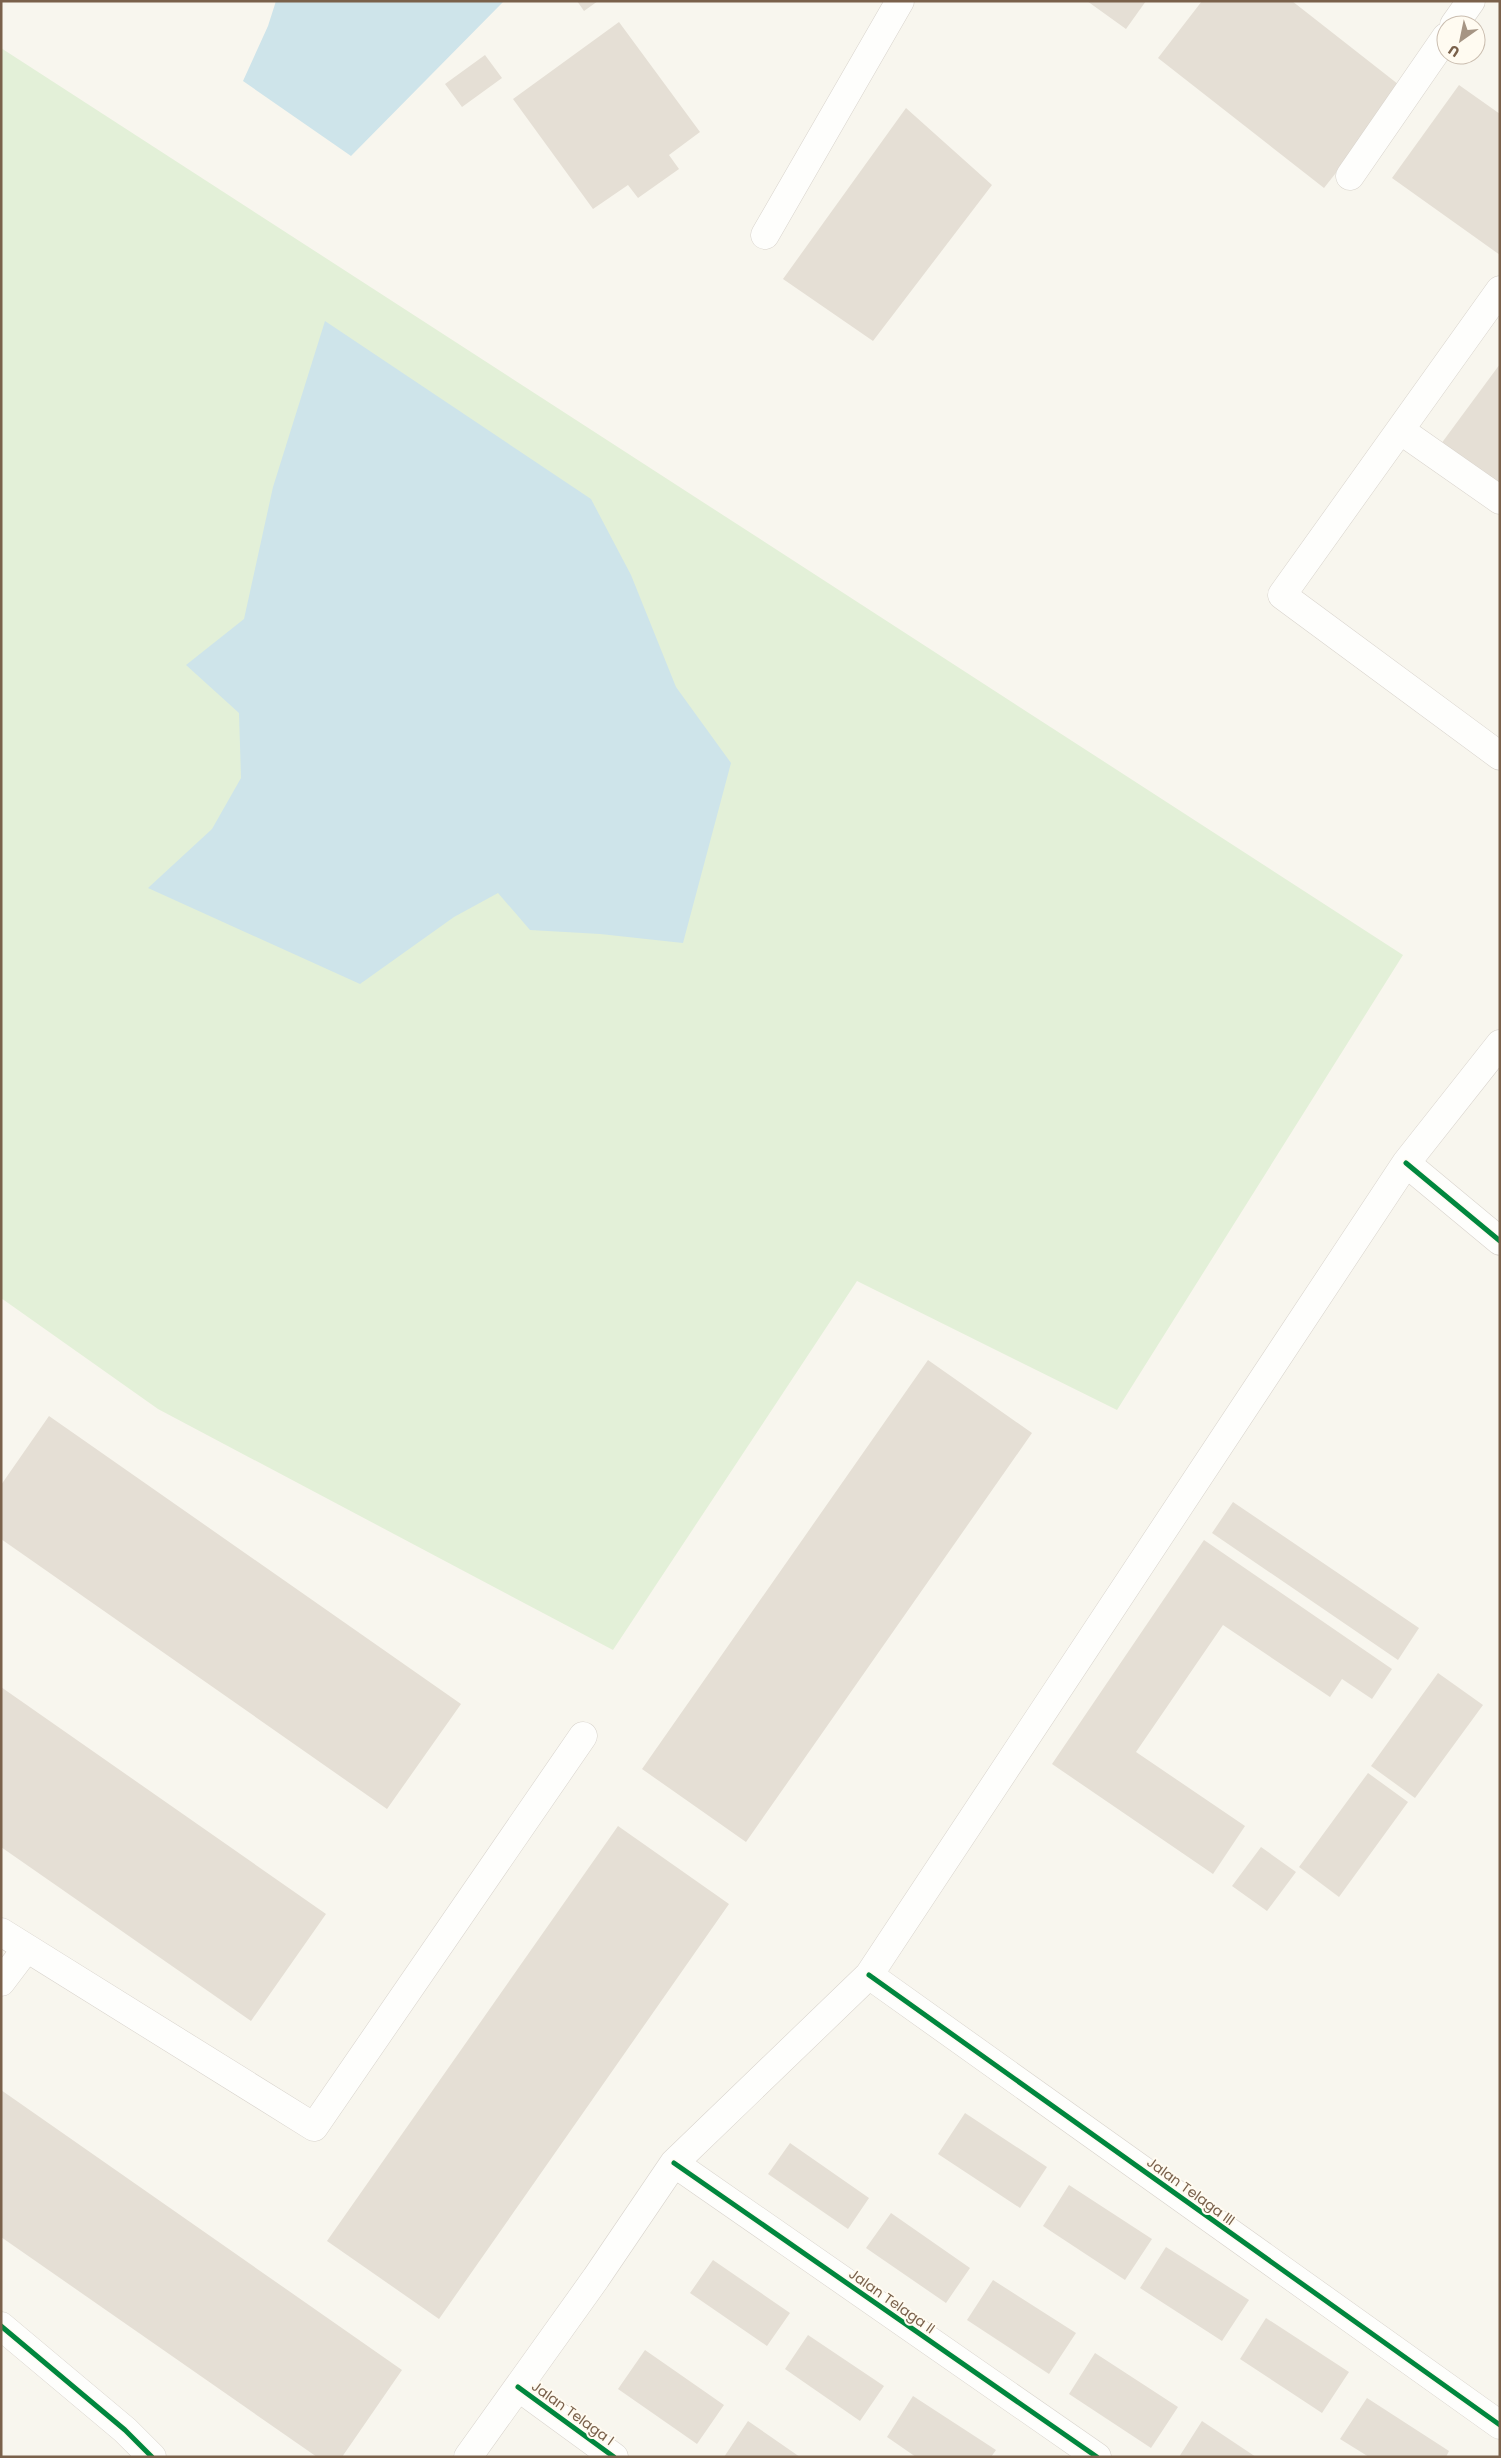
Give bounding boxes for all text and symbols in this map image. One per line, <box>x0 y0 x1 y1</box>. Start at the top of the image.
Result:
north arrow <box>1436 15 1486 65</box>
text: U <box>1444 40 1464 62</box>
street label: Jalan Telaga III <box>1143 2152 1239 2230</box>
street label: Jalan Telaga II <box>845 2264 939 2338</box>
street label: Jalan Telaga I <box>528 2376 618 2450</box>

